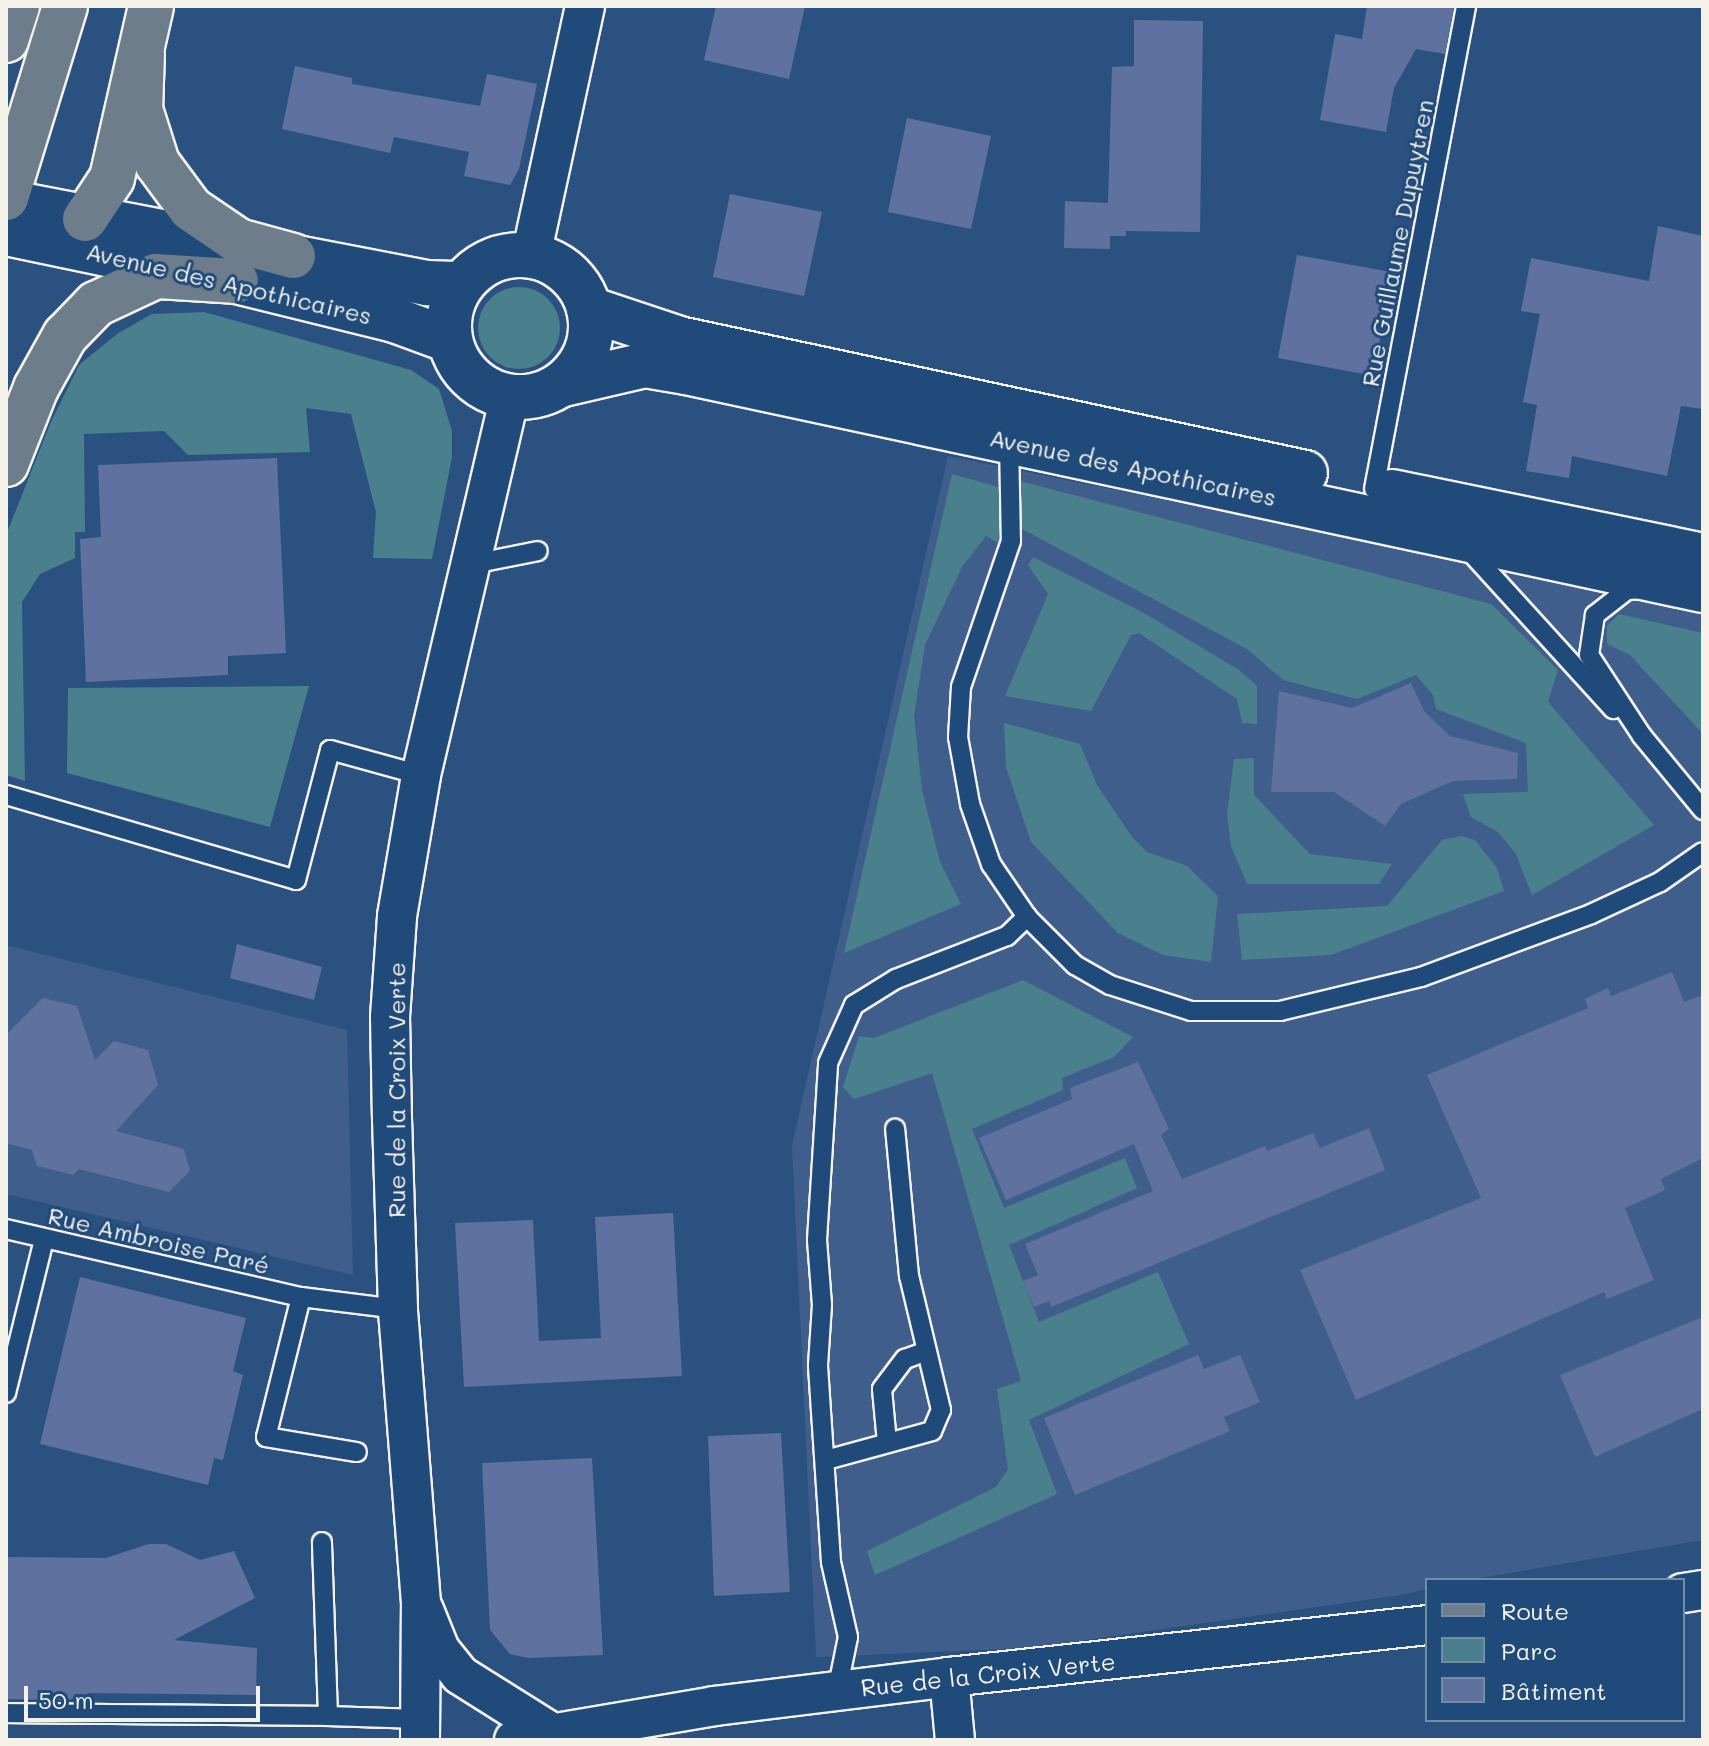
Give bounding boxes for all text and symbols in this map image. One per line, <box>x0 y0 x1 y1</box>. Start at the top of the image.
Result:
street label: Rue Guillaume Dupuytren <box>1355 97 1439 389</box>
street label: Avenue des Apothicaires <box>83 236 375 330</box>
street label: Avenue des Apothicaires <box>987 423 1279 511</box>
street label: Rue de la Croix Verte <box>382 962 410 1218</box>
street label: Rue Ambroise Paré <box>45 1201 273 1279</box>
legend <box>1425 1578 1685 1722</box>
text: Route <box>1501 1595 1569 1626</box>
text: Parc <box>1501 1635 1557 1666</box>
street label: Rue de la Croix Verte <box>859 1646 1117 1702</box>
scale bar <box>28 1670 264 1720</box>
text: Bâtiment <box>1501 1675 1607 1706</box>
text: 50 m <box>38 1684 94 1715</box>

